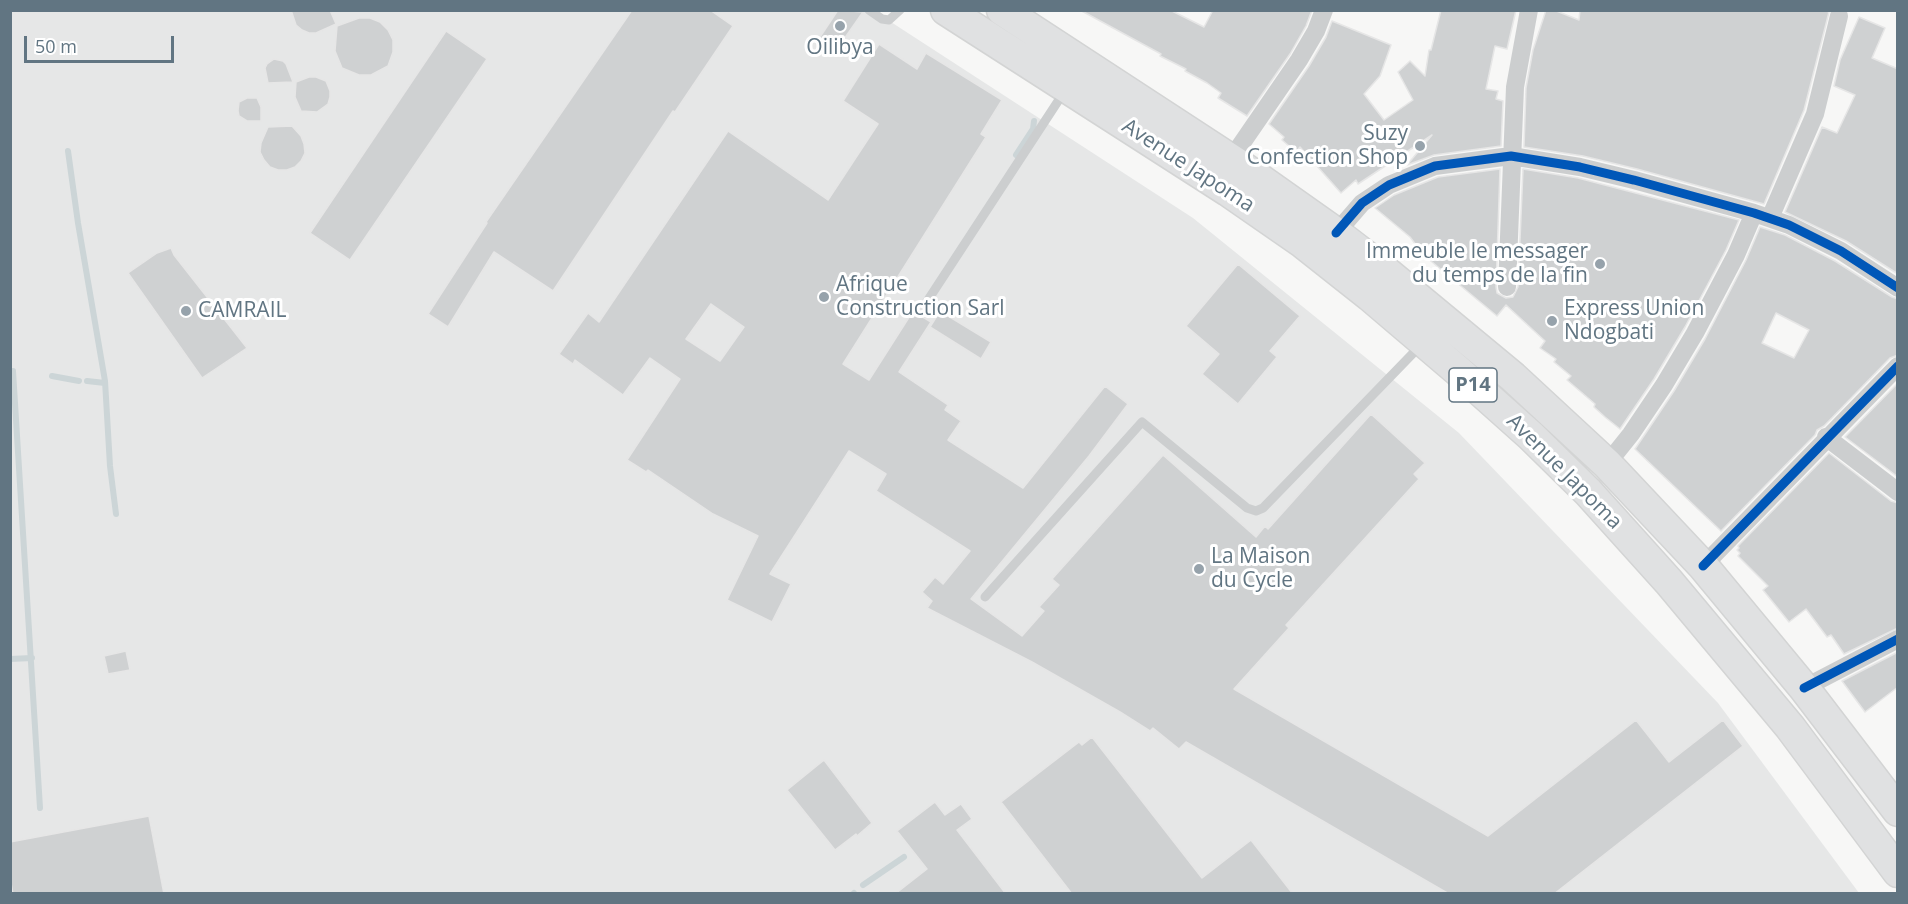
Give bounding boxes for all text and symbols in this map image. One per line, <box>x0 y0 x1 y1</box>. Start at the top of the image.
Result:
marker: Oilibya <box>833 19 847 33</box>
scale bar <box>27 24 177 62</box>
text: 50 m <box>35 34 77 58</box>
place label: Oilibya <box>806 35 874 61</box>
street label: Avenue Japoma <box>1117 114 1259 218</box>
place label: Suzy Confection Shop <box>1247 121 1408 171</box>
marker: Suzy Confection Shop <box>1413 139 1427 153</box>
place label: Immeuble le messager du temps de la fin <box>1366 239 1588 289</box>
marker: Immeuble le messager du temps de la fin <box>1593 257 1607 271</box>
place label: Afrique Construction Sarl <box>836 272 1005 322</box>
marker: Afrique Construction Sarl <box>817 290 831 304</box>
place label: Express Union Ndogbati <box>1564 296 1704 346</box>
place label: CAMRAIL <box>198 298 286 324</box>
marker: CAMRAIL <box>179 304 193 318</box>
marker: Express Union Ndogbati <box>1545 314 1559 328</box>
road number: P14 <box>1449 368 1497 402</box>
street label: Avenue Japoma <box>1501 409 1627 535</box>
place label: La Maison du Cycle <box>1211 544 1310 594</box>
marker: La Maison du Cycle <box>1192 562 1206 576</box>

